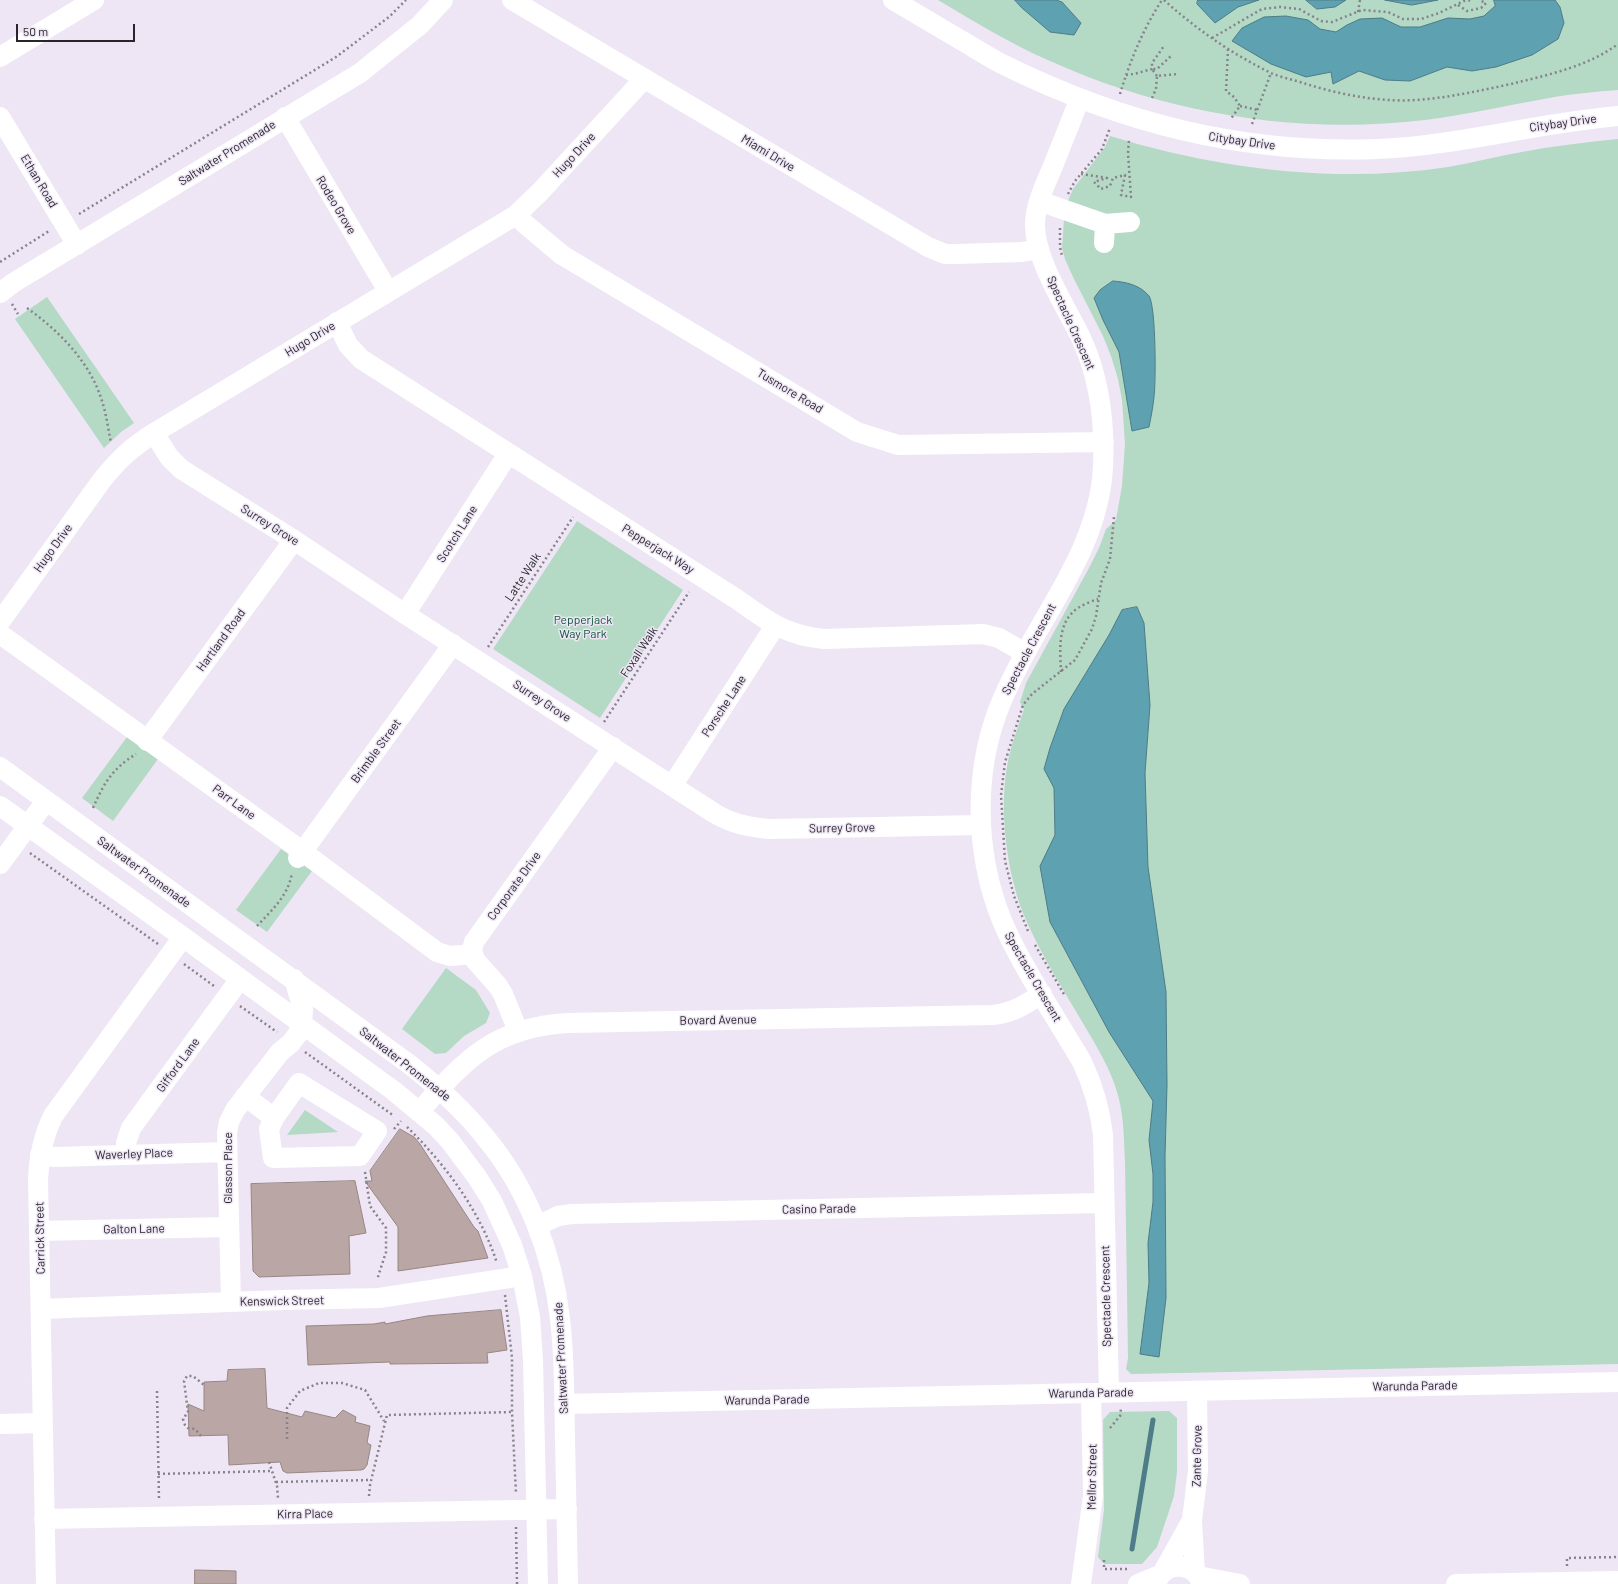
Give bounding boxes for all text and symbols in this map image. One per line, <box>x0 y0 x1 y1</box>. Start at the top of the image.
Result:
scale bar <box>18 16 137 42</box>
text: 50 m <box>23 24 48 38</box>
street label: Citybay Drive <box>1529 111 1597 135</box>
street label: Saltwater Promenade <box>176 117 278 189</box>
street label: Hugo Drive <box>550 129 598 181</box>
street label: Citybay Drive <box>1208 129 1276 153</box>
street label: Miami Drive <box>739 131 797 175</box>
street label: Ethan Road <box>17 152 61 210</box>
street label: Rodeo Grove <box>313 173 359 237</box>
street label: Spectacle Crescent <box>1044 274 1098 372</box>
street label: Hugo Drive <box>282 318 338 360</box>
street label: Tusmore Road <box>754 366 826 416</box>
street label: Surrey Grove <box>238 501 302 549</box>
street label: Scotch Lane <box>434 503 480 565</box>
street label: Hugo Drive <box>31 521 75 575</box>
street label: Pepperjack Way <box>619 521 697 577</box>
street label: Latte Walk <box>502 550 544 604</box>
street label: Spectacle Crescent <box>999 601 1059 697</box>
street label: Hartland Road <box>194 606 248 674</box>
park label: Pepperjack Way Park <box>554 613 612 641</box>
street label: Foxall Walk <box>617 624 661 680</box>
street label: Porsche Lane <box>699 672 749 740</box>
street label: Surrey Grove <box>510 677 574 725</box>
street label: Brimble Street <box>348 716 404 786</box>
street label: Parr Lane <box>210 781 258 823</box>
street label: Surrey Grove <box>809 820 875 836</box>
street label: Saltwater Promenade <box>94 833 194 911</box>
street label: Corporate Drive <box>484 849 544 923</box>
street label: Spectacle Crescent <box>1001 929 1065 1025</box>
street label: Bovard Avenue <box>679 1012 757 1028</box>
street label: Saltwater Promenade <box>356 1024 454 1104</box>
street label: Gifford Lane <box>153 1035 203 1095</box>
street label: Glasson Place <box>221 1132 235 1204</box>
street label: Waverley Place <box>95 1145 173 1163</box>
street label: Casino Parade <box>782 1201 856 1217</box>
street label: Carrick Street <box>32 1202 48 1274</box>
street label: Galton Lane <box>103 1221 165 1237</box>
street label: Spectacle Crescent <box>1098 1245 1114 1347</box>
street label: Kenswick Street <box>240 1293 324 1309</box>
street label: Saltwater Promenade <box>551 1302 571 1414</box>
street label: Warunda Parade <box>1372 1378 1458 1394</box>
street label: Warunda Parade <box>1048 1385 1134 1401</box>
street label: Warunda Parade <box>724 1392 810 1408</box>
street label: Zante Grove <box>1189 1425 1205 1487</box>
street label: Mellor Street <box>1084 1444 1100 1510</box>
street label: Kirra Place <box>277 1506 333 1522</box>

